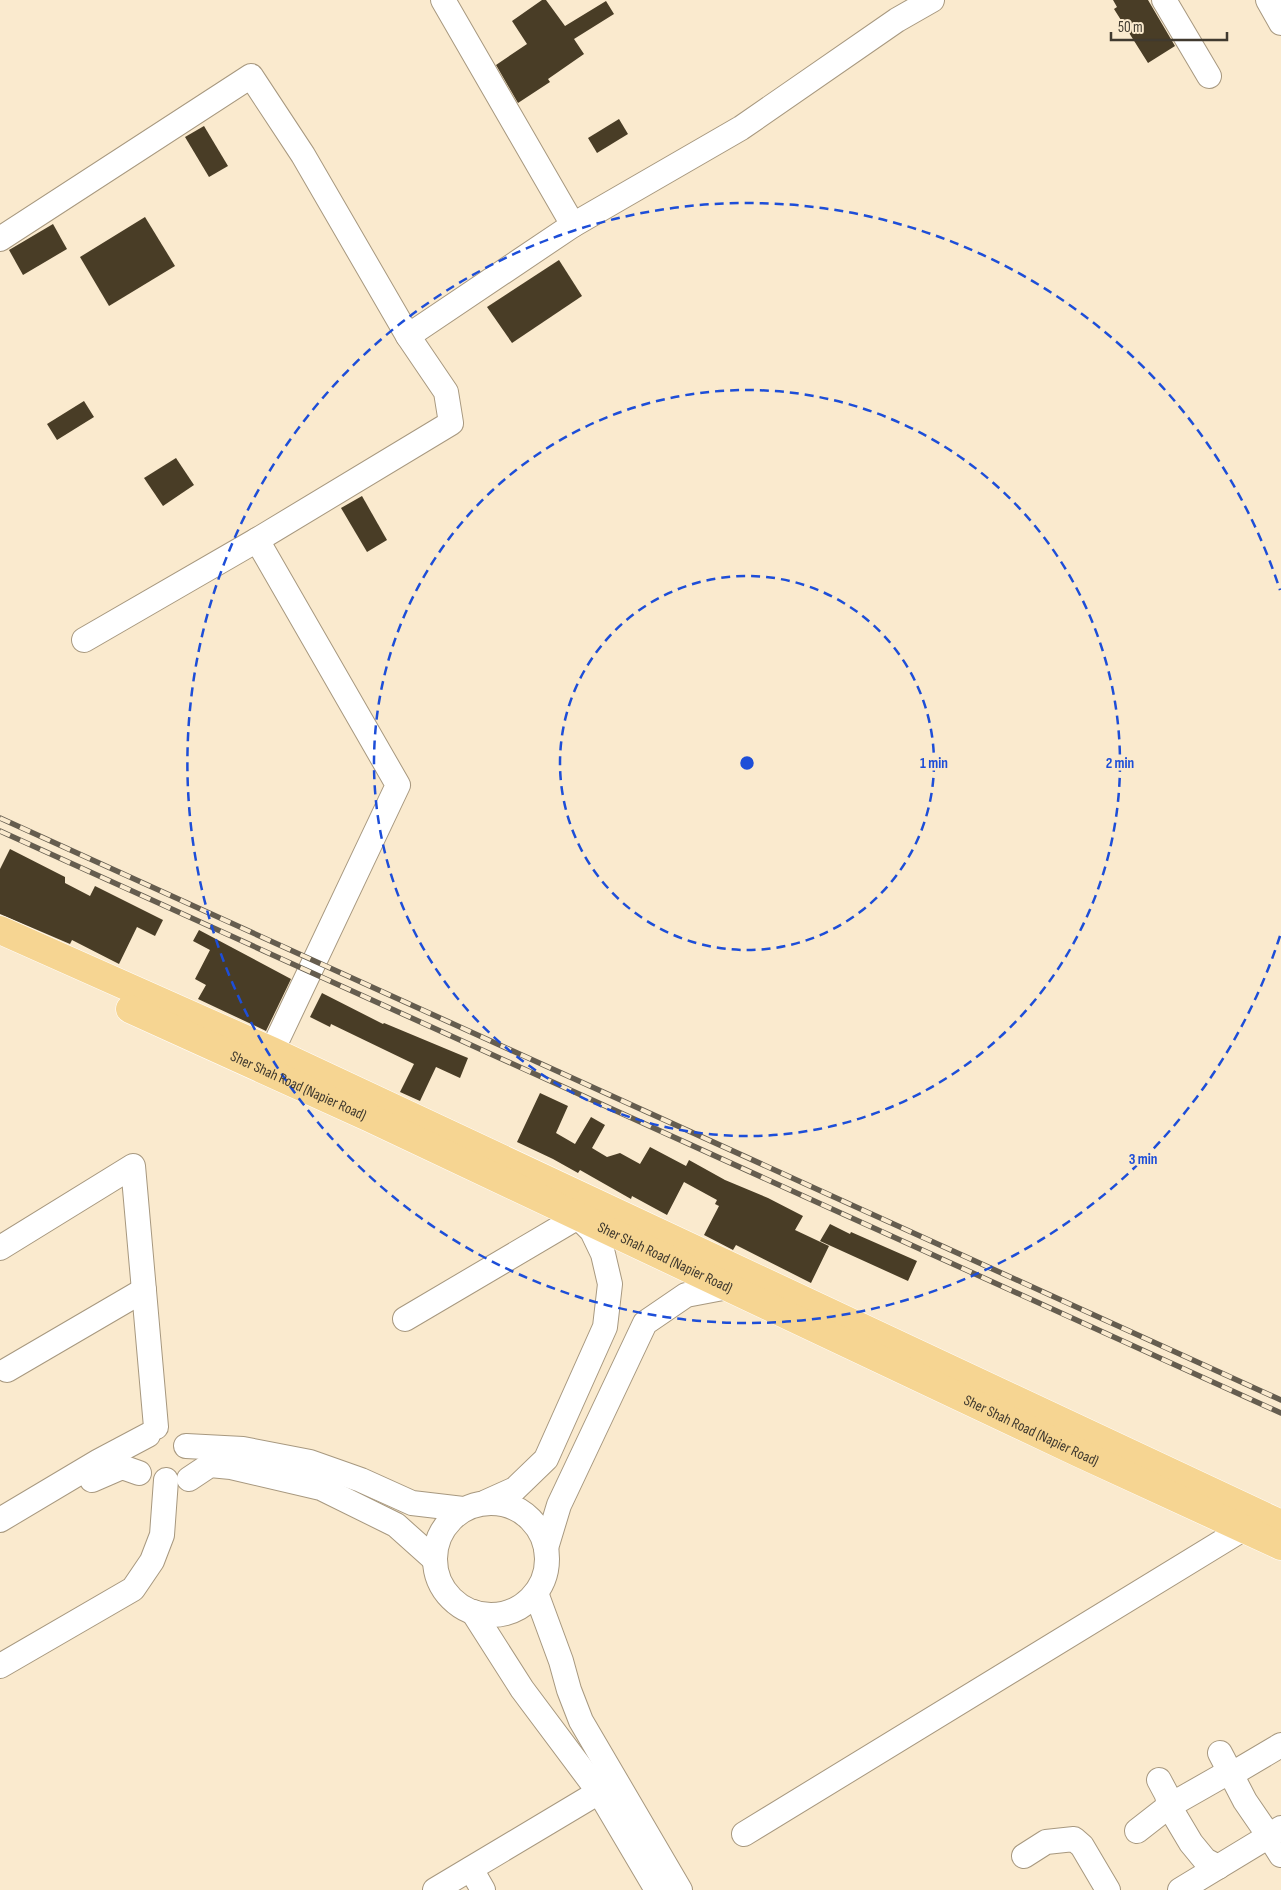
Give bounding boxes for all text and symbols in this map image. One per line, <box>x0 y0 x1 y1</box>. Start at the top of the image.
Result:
scale bar <box>1111 10 1227 42</box>
text: 50 m <box>1118 18 1143 37</box>
centre of rings <box>738 754 756 772</box>
text: 1 min <box>920 754 948 773</box>
text: 2 min <box>1106 754 1134 773</box>
street label: Sher Shah Road (Napier Road) <box>228 1046 369 1125</box>
text: 3 min <box>1129 1150 1157 1169</box>
street label: Sher Shah Road (Napier Road) <box>595 1217 736 1297</box>
street label: Sher Shah Road (Napier Road) <box>961 1390 1102 1470</box>

